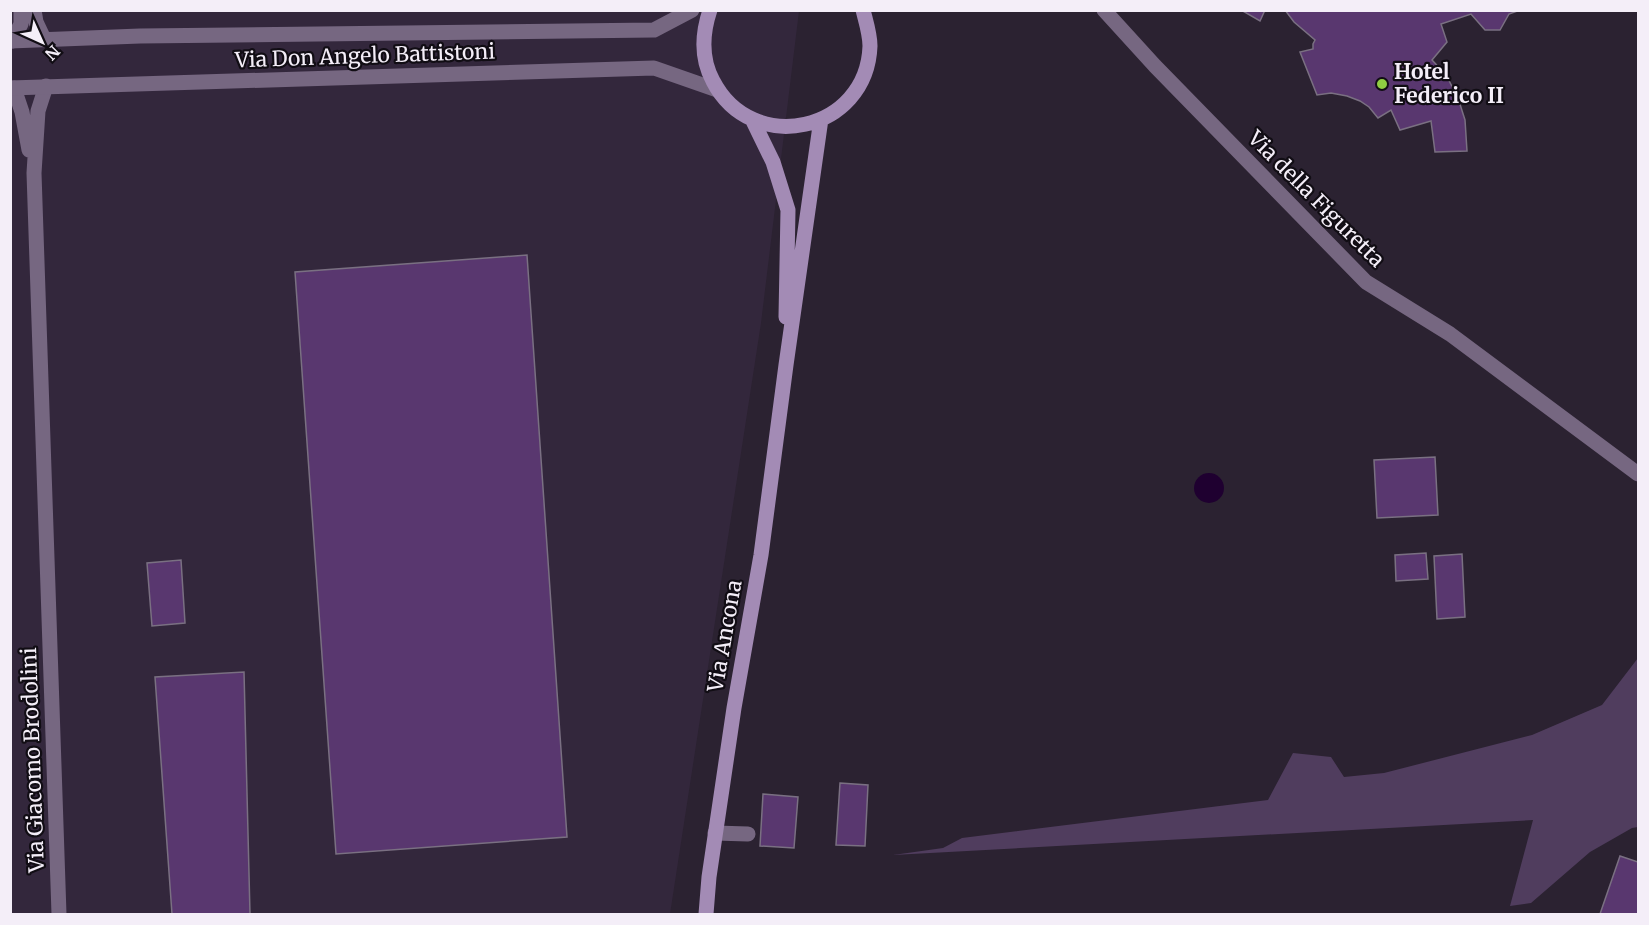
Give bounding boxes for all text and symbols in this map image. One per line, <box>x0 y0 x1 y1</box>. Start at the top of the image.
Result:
north arrow <box>12 12 72 72</box>
street label: Via Don Angelo Battistoni <box>234 37 496 74</box>
text: N <box>41 41 64 64</box>
place label: Hotel Federico II <box>1394 58 1504 109</box>
marker: Hotel Federico II <box>1375 77 1389 91</box>
street label: Via della Figuretta <box>1242 124 1390 273</box>
street label: Via Ancona <box>701 578 748 695</box>
street label: Via Giacomo Brodolini <box>15 647 50 874</box>

